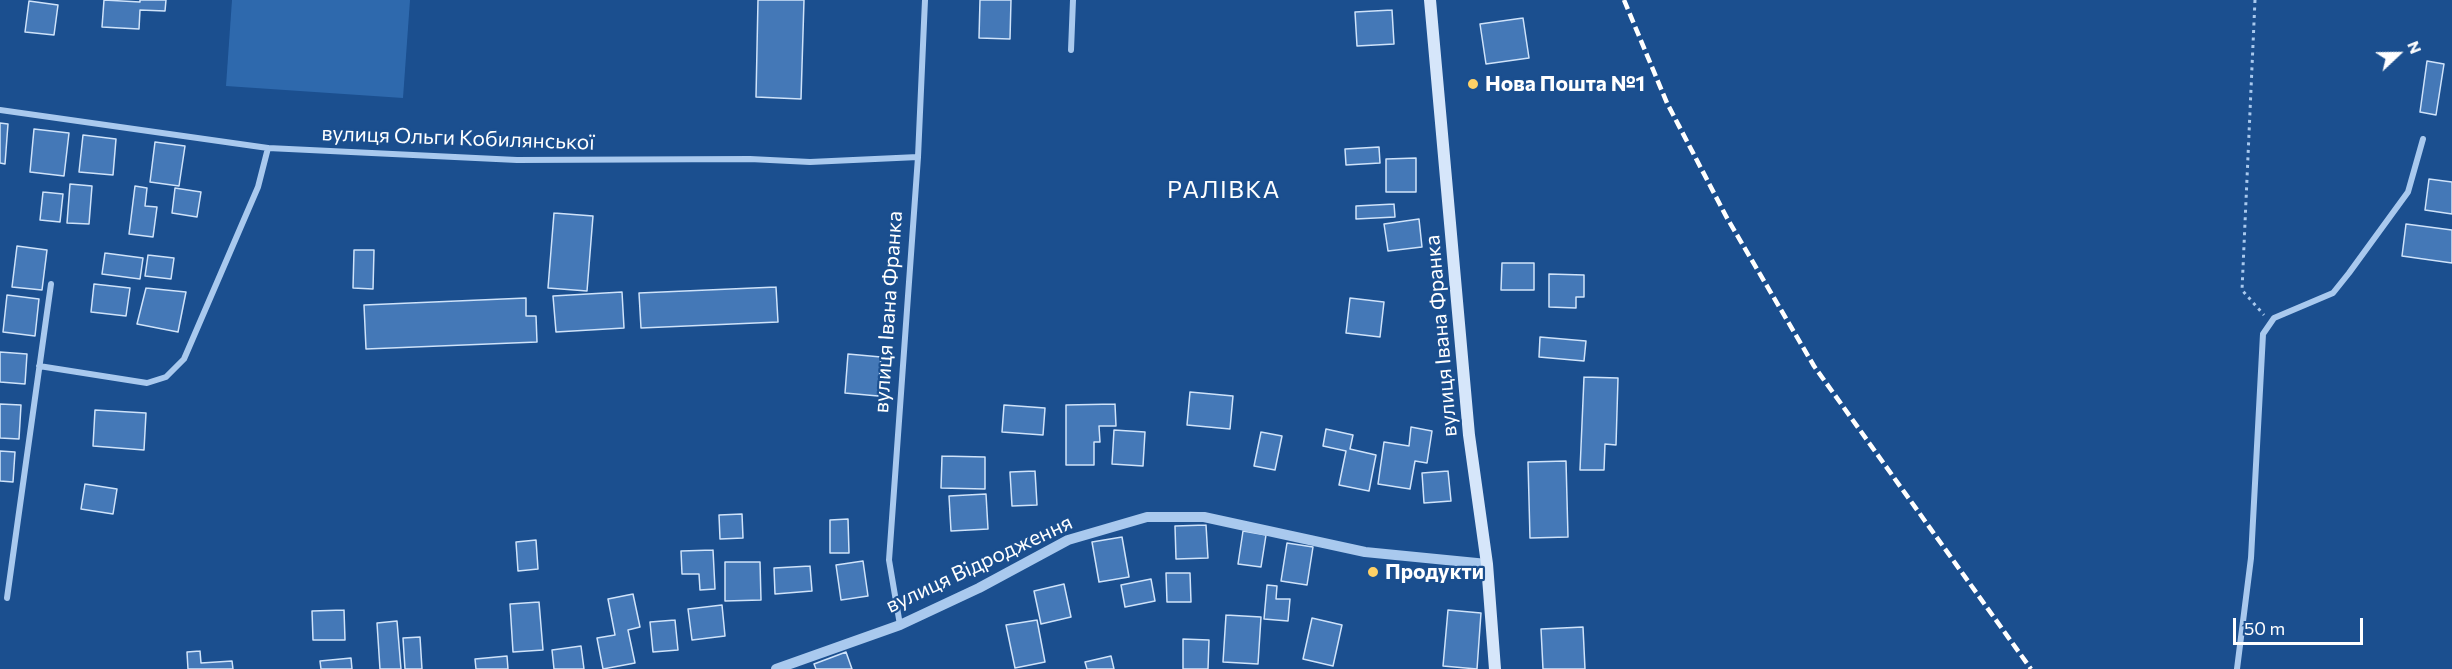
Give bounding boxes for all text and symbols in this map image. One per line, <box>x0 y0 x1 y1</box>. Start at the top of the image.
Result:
north arrow <box>2368 24 2428 84</box>
text: N <box>2404 38 2426 56</box>
place label: Нова Пошта №1 <box>1485 71 1645 97</box>
marker: Нова Пошта №1 <box>1466 77 1480 91</box>
street label: вулиця Ольги Кобилянської <box>321 121 595 155</box>
district label: РАЛІВКА <box>1167 176 1281 204</box>
street label: вулиця Івана Франка <box>868 210 908 414</box>
street label: вулиця Івана Франка <box>1420 234 1462 438</box>
street label: вулиця Відродження <box>882 510 1076 618</box>
place label: Продукти <box>1385 559 1484 585</box>
marker: Продукти <box>1366 565 1380 579</box>
scale bar <box>2236 606 2366 644</box>
text: 50 m <box>2244 617 2285 639</box>

